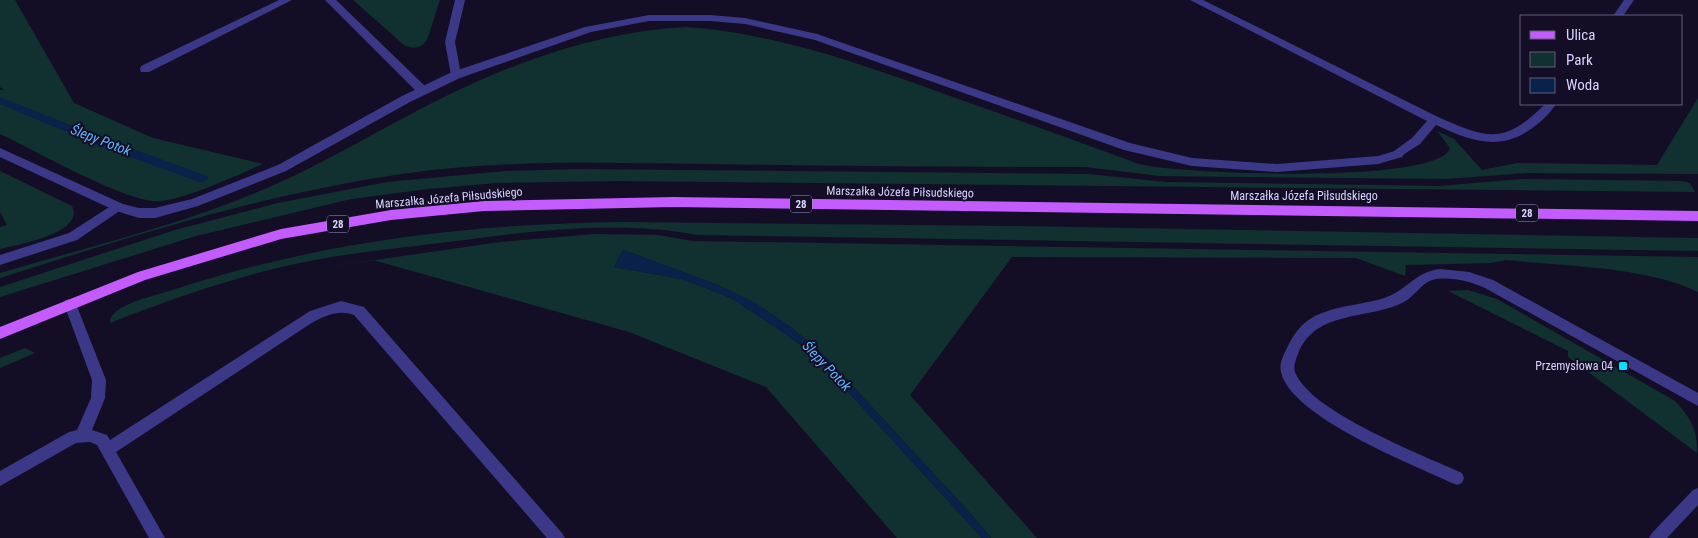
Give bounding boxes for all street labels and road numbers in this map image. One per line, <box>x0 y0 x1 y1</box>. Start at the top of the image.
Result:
street label: Marszałka Józefa Piłsudskiego <box>826 184 974 200</box>
street label: Marszałka Józefa Piłsudskiego <box>375 185 523 211</box>
street label: Marszałka Józefa Piłsudskiego <box>1230 189 1378 203</box>
road number: 28 <box>790 195 812 212</box>
road number: 28 <box>1516 204 1538 222</box>
road number: 28 <box>327 215 349 232</box>

